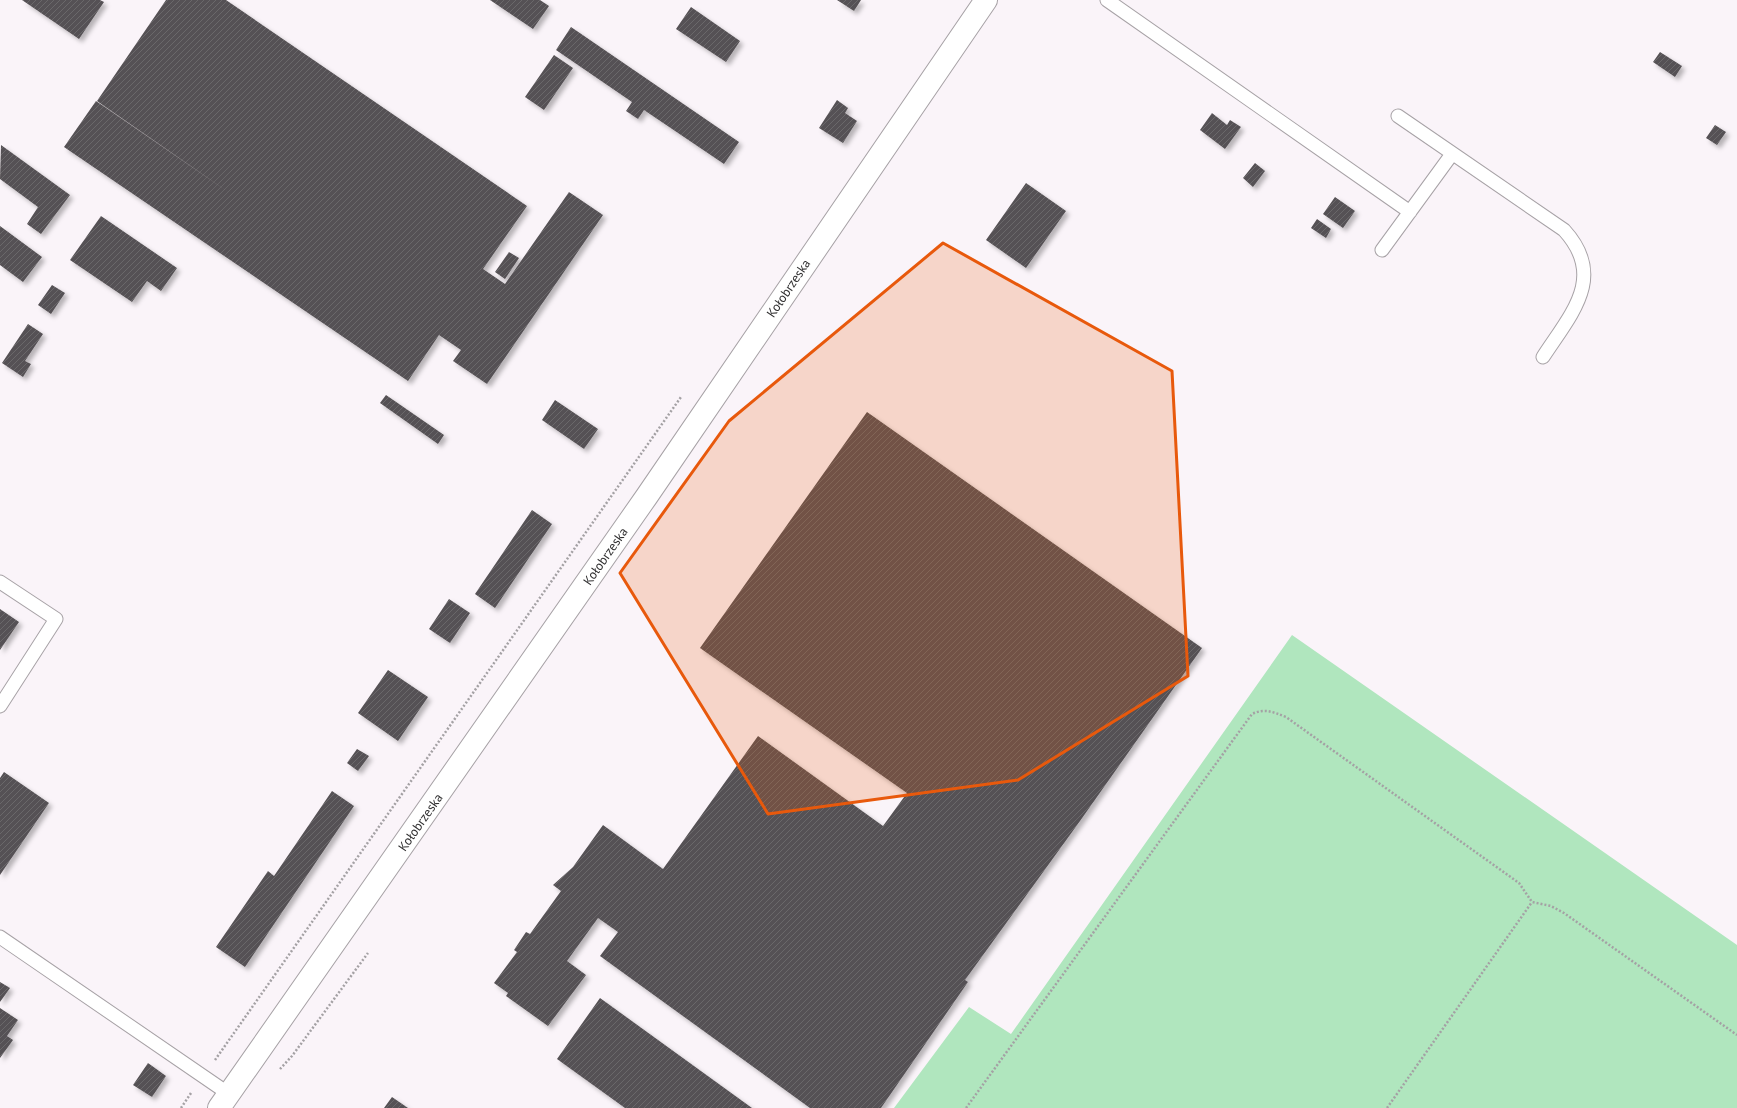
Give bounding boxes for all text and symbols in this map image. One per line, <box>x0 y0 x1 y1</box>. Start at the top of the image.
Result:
street label: Kołobrzeska <box>763 256 814 321</box>
street label: Kołobrzeska <box>579 524 632 589</box>
street label: Kołobrzeska <box>394 790 447 855</box>

